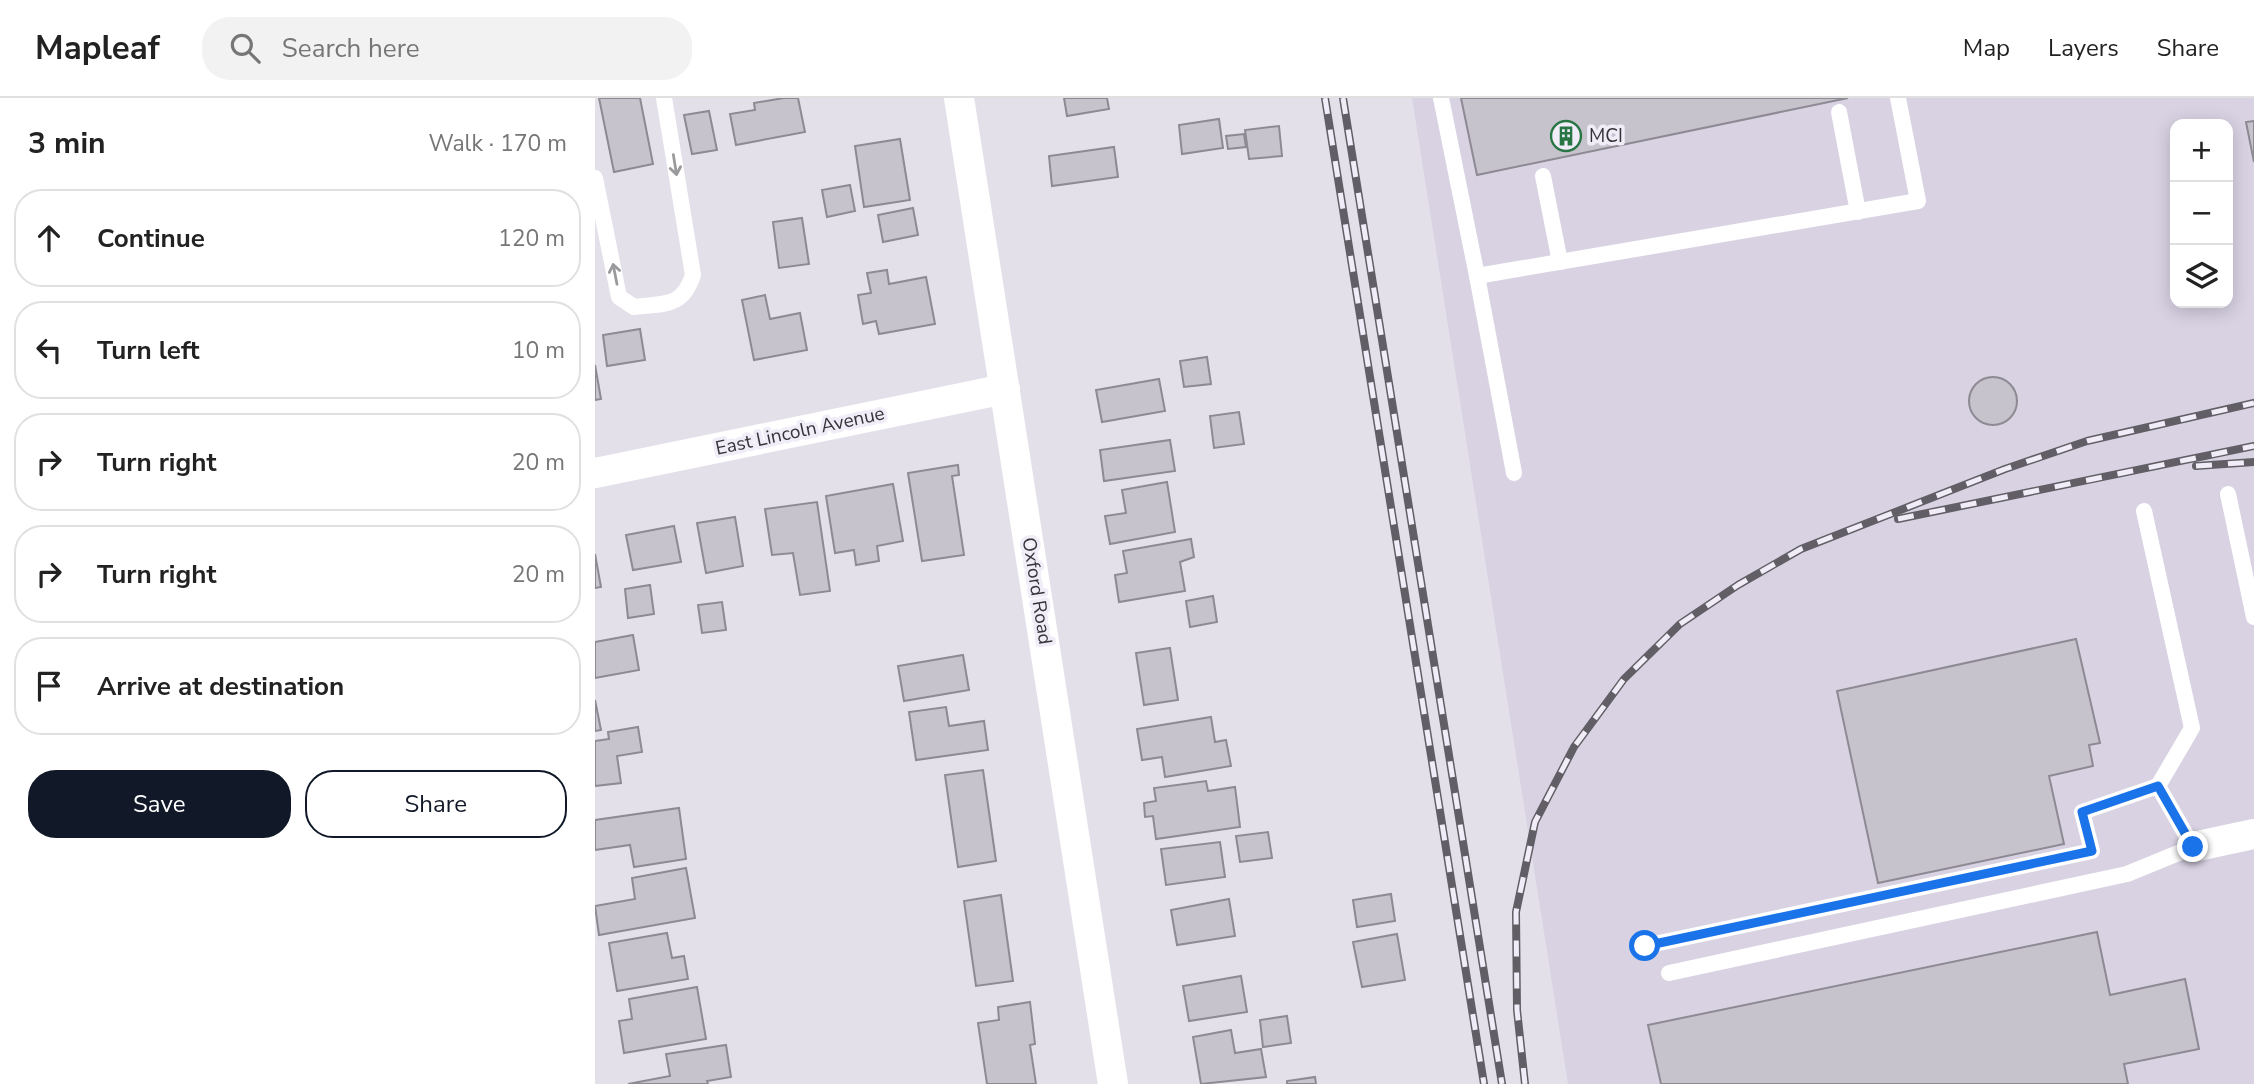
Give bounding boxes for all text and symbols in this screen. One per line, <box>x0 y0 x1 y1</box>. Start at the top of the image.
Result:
search box <box>202 17 692 80</box>
text: Mapleaf <box>35 26 160 71</box>
icon: search <box>226 29 264 67</box>
text: Search here <box>282 31 420 66</box>
text: Map <box>1963 32 2010 64</box>
text: Layers <box>2048 32 2119 64</box>
text: Share <box>2157 32 2219 64</box>
building icon: MCI <box>1549 119 1583 153</box>
map controls <box>2170 119 2233 308</box>
button: + <box>2170 119 2233 182</box>
text: 3 min <box>28 123 106 164</box>
place label: MCI <box>1589 123 1623 149</box>
text: Walk · 170 m <box>428 128 567 159</box>
one-way arrow <box>669 153 682 176</box>
button: − <box>2170 182 2233 245</box>
icon: ahead <box>30 219 68 257</box>
text: Continue <box>97 221 205 256</box>
text: 120 m <box>498 223 565 254</box>
button: layers <box>2170 245 2233 308</box>
one-way arrow <box>607 263 621 286</box>
icon: left <box>30 331 68 369</box>
text: Turn left <box>97 333 200 368</box>
text: 10 m <box>512 335 565 366</box>
street label: East Lincoln Avenue <box>713 400 887 462</box>
icon: right <box>30 443 68 481</box>
text: Turn right <box>97 445 216 480</box>
text: 20 m <box>512 447 565 478</box>
street label: Oxford Road <box>1016 536 1058 646</box>
icon: right <box>30 555 68 593</box>
text: Turn right <box>97 557 216 592</box>
text: 20 m <box>512 559 565 590</box>
icon: arrive <box>30 667 68 705</box>
text: Arrive at destination <box>97 669 344 704</box>
button: Save <box>28 770 291 838</box>
button: Share <box>305 770 567 838</box>
route end <box>2177 831 2208 862</box>
route start <box>1629 930 1660 961</box>

